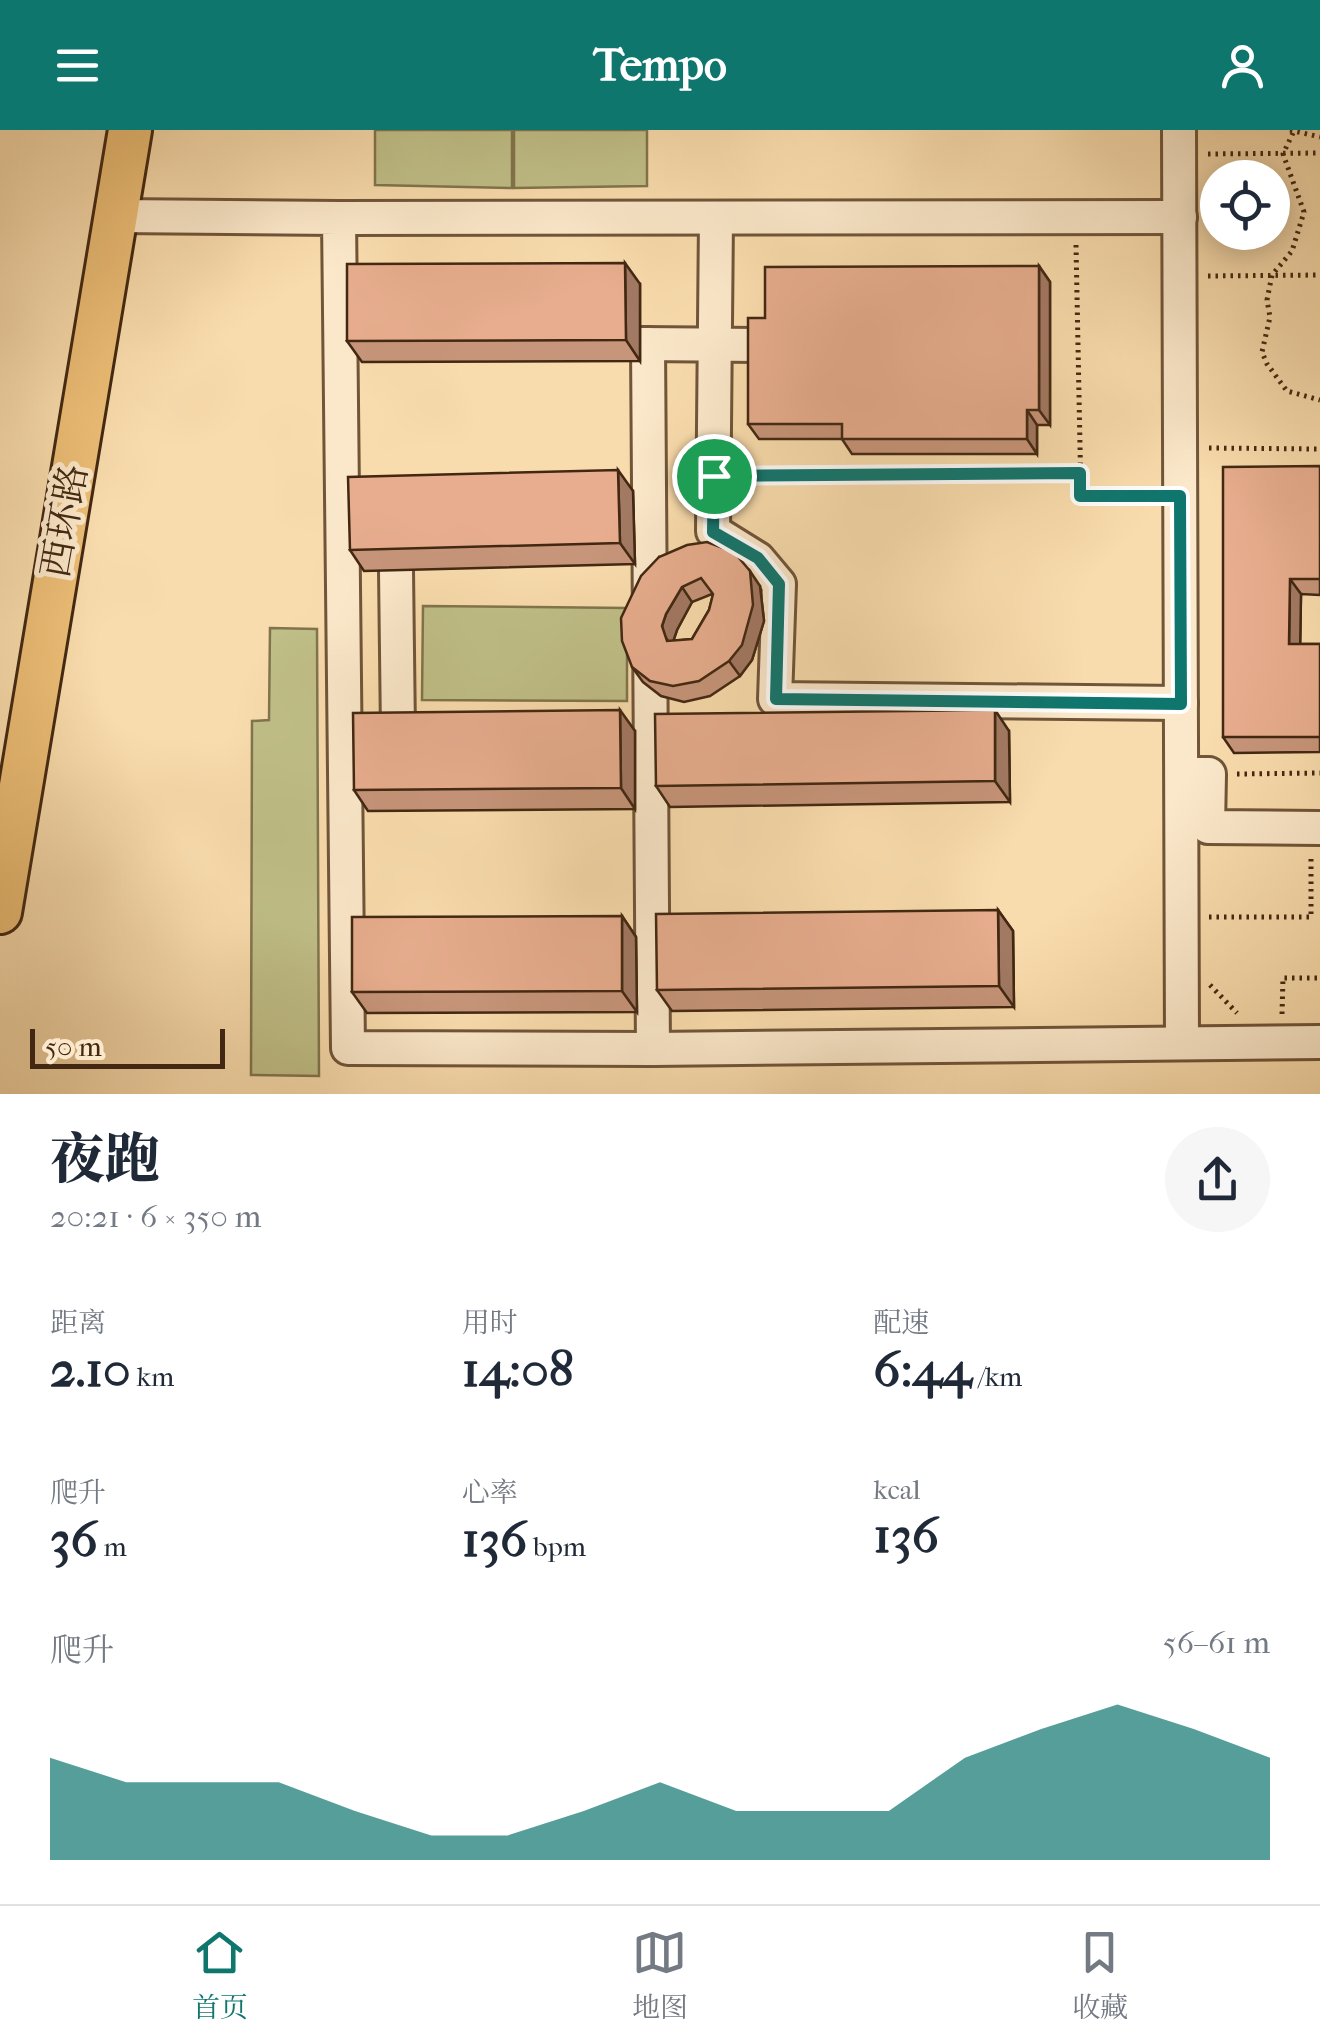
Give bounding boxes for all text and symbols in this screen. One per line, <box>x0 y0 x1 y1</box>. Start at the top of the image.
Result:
icon: menu <box>50 38 105 93</box>
icon: person <box>1215 38 1270 93</box>
text: Tempo <box>593 39 727 92</box>
map controls <box>1200 160 1290 250</box>
button: locate <box>1200 160 1290 250</box>
pin <box>672 434 757 519</box>
icon: arrive <box>687 449 742 504</box>
street label: 西环路 <box>32 461 97 581</box>
scale bar <box>30 1024 225 1068</box>
text: 50 m <box>45 1030 102 1063</box>
button: share <box>1165 1127 1270 1232</box>
text: 夜跑 <box>50 1128 160 1192</box>
text: 20:21 · 6 × 350 m <box>50 1198 261 1235</box>
text: 距离 <box>50 1306 106 1339</box>
text: 用时 <box>462 1306 518 1339</box>
text: 配速 <box>873 1306 929 1339</box>
text: 2.10 <box>50 1340 130 1399</box>
text: 14:08 <box>462 1340 574 1399</box>
text: 6:44 <box>873 1340 972 1399</box>
text: km <box>130 1360 174 1393</box>
text: /km <box>972 1360 1022 1393</box>
text: kcal <box>873 1473 920 1506</box>
text: 爬升 <box>50 1476 106 1509</box>
text: 心率 <box>462 1476 518 1509</box>
text: 136 <box>873 1506 939 1565</box>
text: 36 <box>50 1510 98 1569</box>
text: 136 <box>462 1510 527 1569</box>
text: m <box>98 1530 127 1563</box>
text: bpm <box>527 1530 586 1563</box>
text: 56–61 m <box>1163 1624 1270 1661</box>
text: 爬升 <box>50 1632 114 1669</box>
tab: 首页 <box>192 1925 248 2025</box>
tab: 地图 <box>632 1925 688 2025</box>
tab: 收藏 <box>1072 1925 1128 2025</box>

